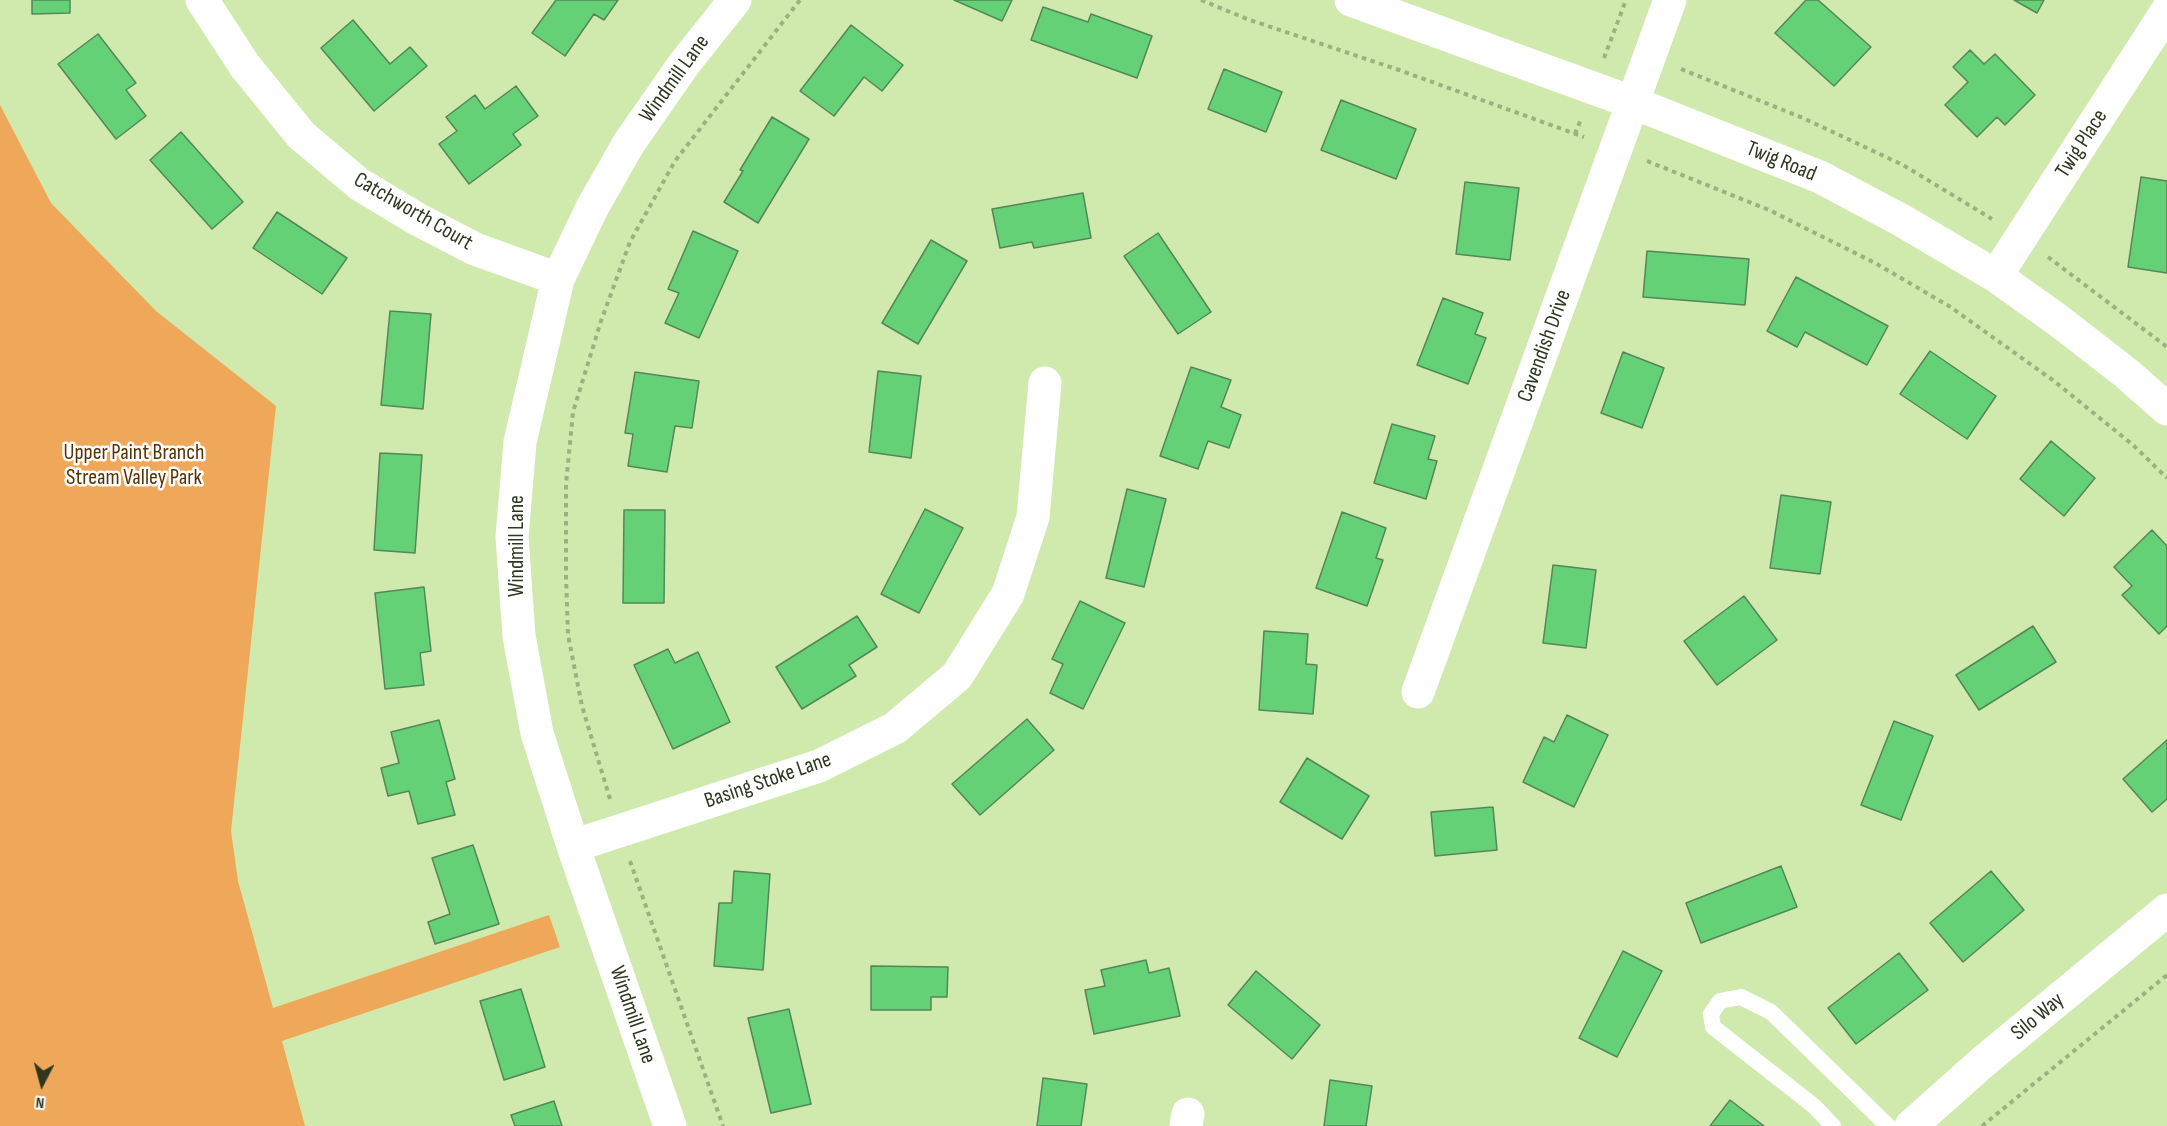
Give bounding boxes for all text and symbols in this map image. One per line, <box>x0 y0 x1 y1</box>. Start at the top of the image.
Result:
street label: Windmill Lane <box>634 30 716 128</box>
street label: Twig Place <box>2050 105 2114 183</box>
street label: Twig Road <box>1742 136 1820 188</box>
street label: Catchworth Court <box>349 167 477 257</box>
street label: Cavendish Drive <box>1512 286 1578 406</box>
park label: Upper Paint Branch Stream Valley Park <box>64 440 204 492</box>
street label: Windmill Lane <box>504 495 530 597</box>
street label: Basing Stoke Lane <box>701 747 835 815</box>
street label: Windmill Lane <box>603 963 661 1067</box>
street label: Silo Way <box>2006 987 2070 1047</box>
north arrow <box>12 1054 72 1114</box>
text: N <box>35 1093 45 1112</box>

